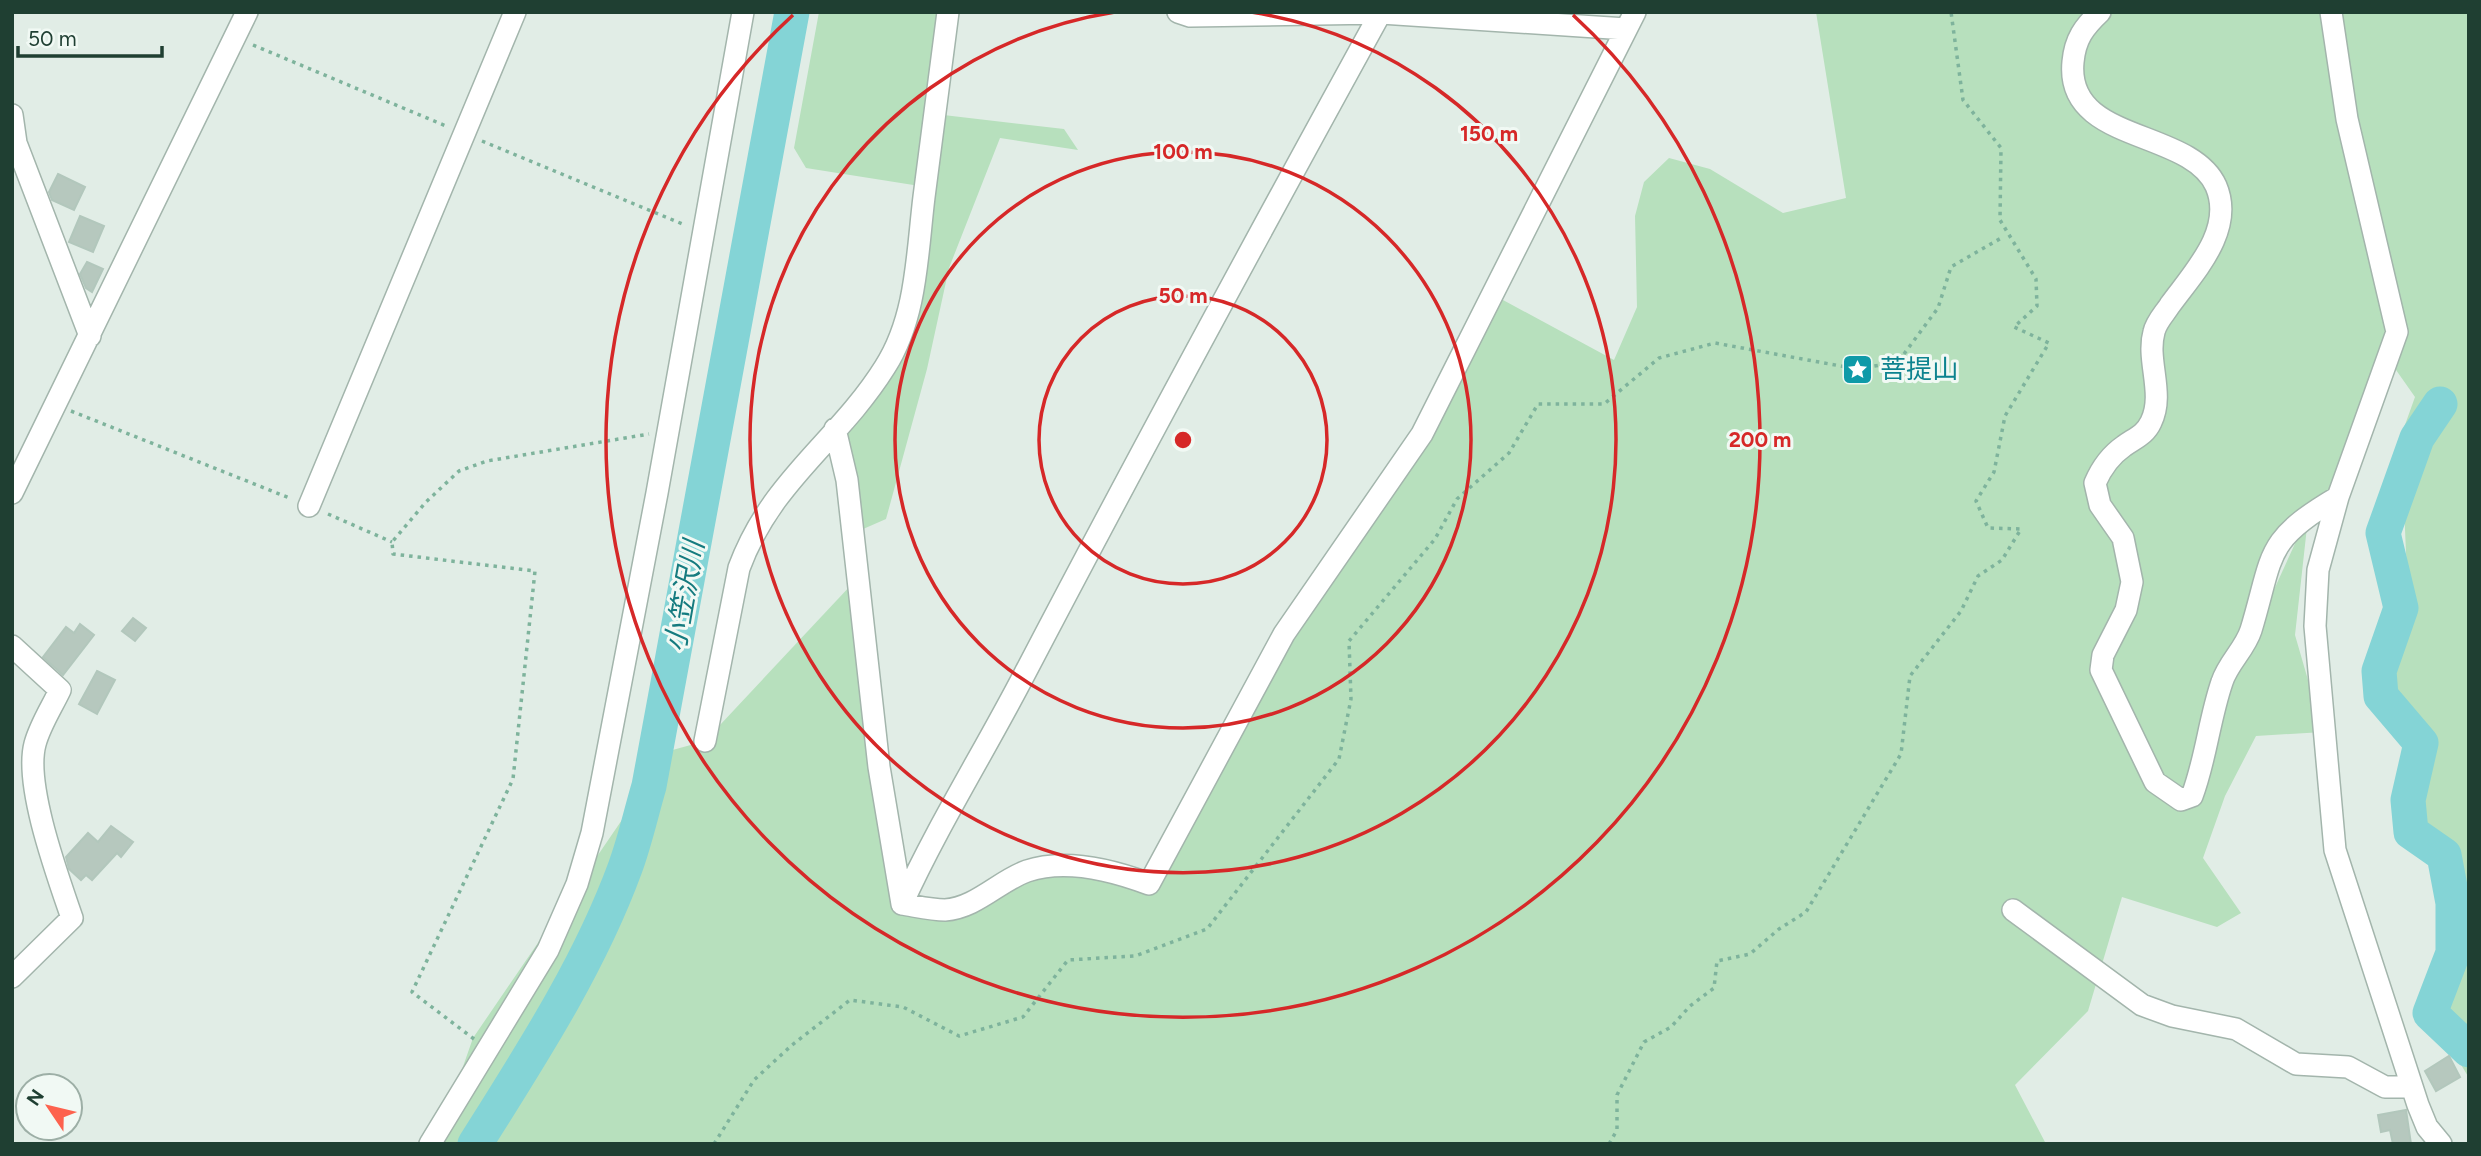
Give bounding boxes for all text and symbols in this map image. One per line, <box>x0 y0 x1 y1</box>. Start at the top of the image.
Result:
scale bar <box>18 14 161 58</box>
text: 50 m <box>28 26 77 51</box>
text: 150 m <box>1460 121 1518 146</box>
text: 100 m <box>1153 139 1213 164</box>
text: 50 m <box>1158 283 1208 308</box>
place icon: 菩提山 <box>1840 352 1874 386</box>
place label: 菩提山 <box>1880 353 1958 385</box>
text: 200 m <box>1729 427 1791 452</box>
centre of rings <box>1171 428 1195 452</box>
water label: 小笠沢川 <box>658 535 711 654</box>
north arrow <box>14 1072 84 1142</box>
text: N <box>22 1085 49 1110</box>

